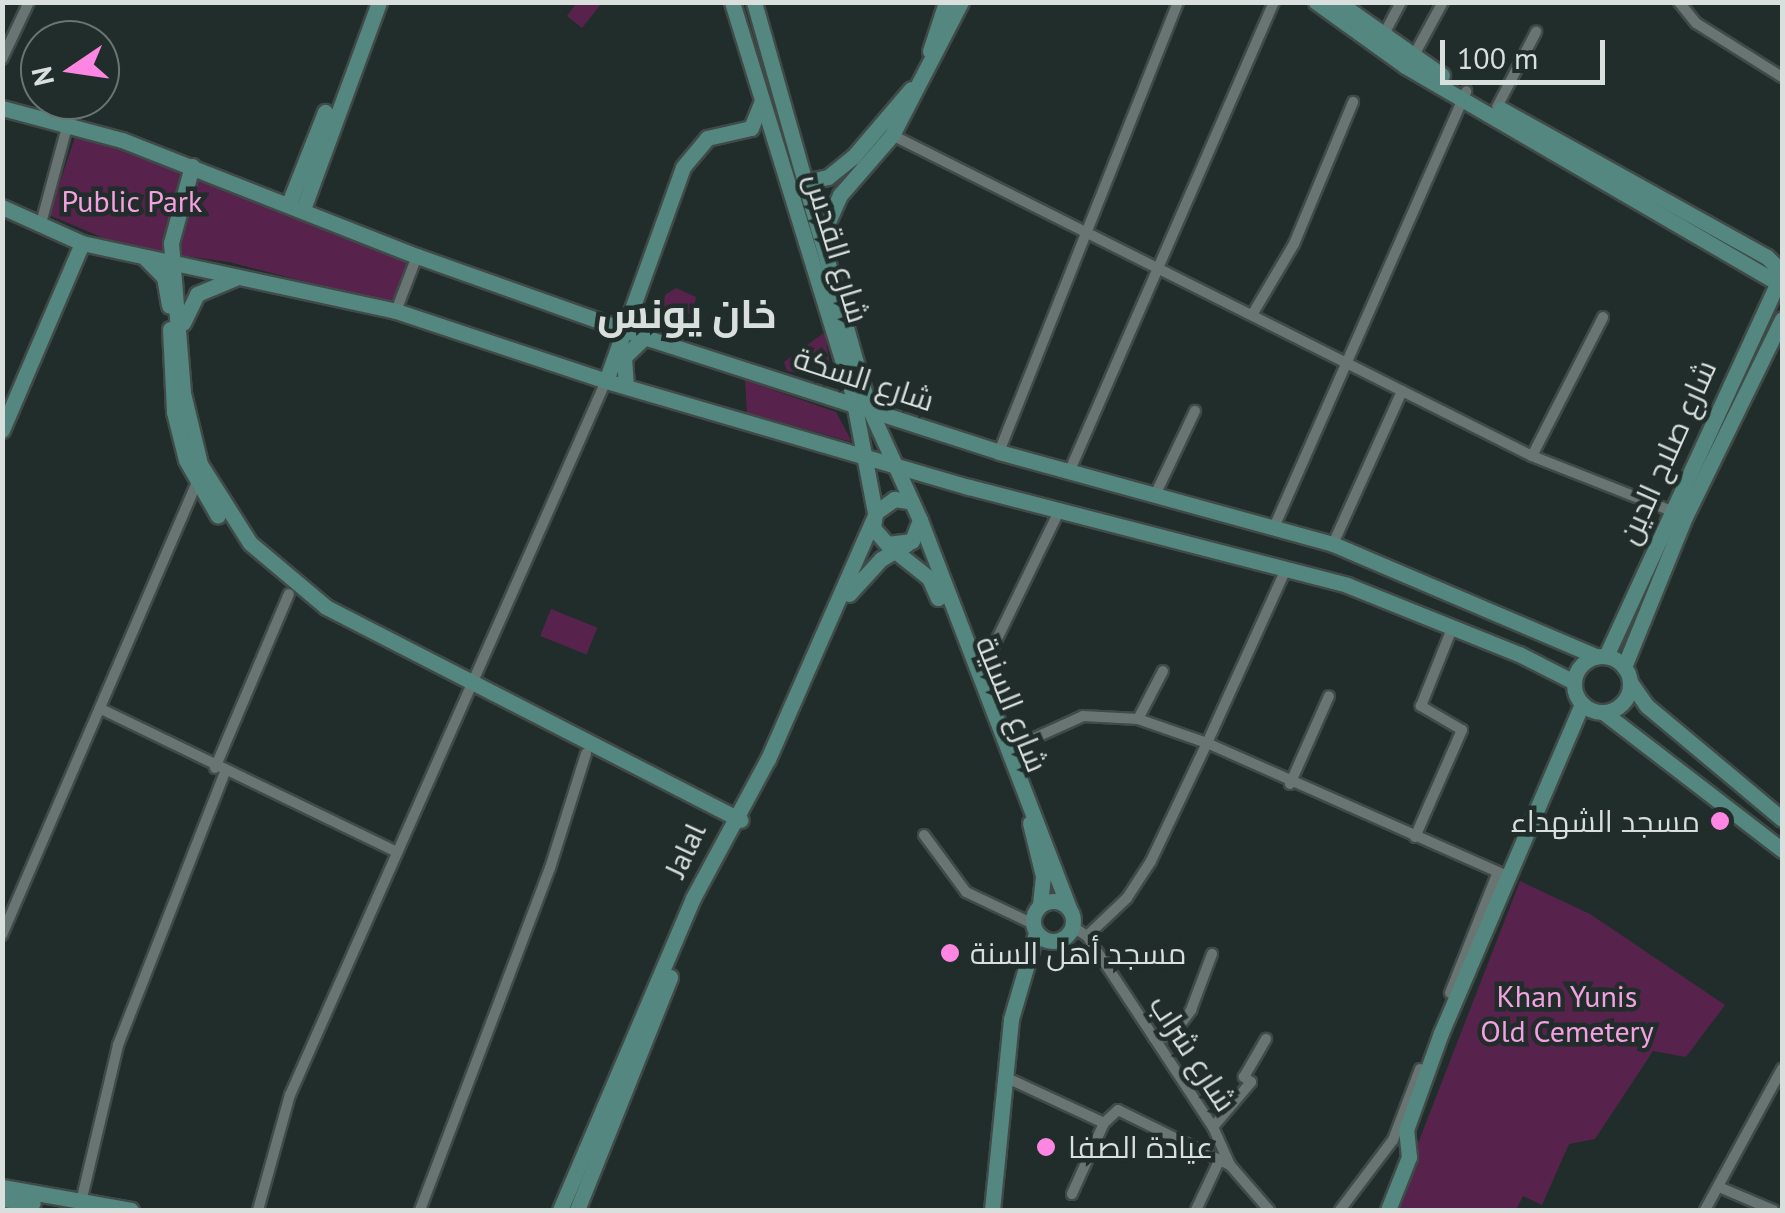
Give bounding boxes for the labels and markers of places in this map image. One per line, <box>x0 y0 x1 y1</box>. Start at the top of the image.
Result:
place label: مسجد الشهداء <box>1510 803 1700 839</box>
marker: مسجد الشهداء <box>1709 810 1731 832</box>
place label: مسجد أهل السنة <box>970 935 1186 971</box>
marker: مسجد أهل السنة <box>939 942 961 964</box>
place label: عيادة الصفا <box>1068 1129 1213 1165</box>
marker: عيادة الصفا <box>1033 1134 1059 1160</box>

